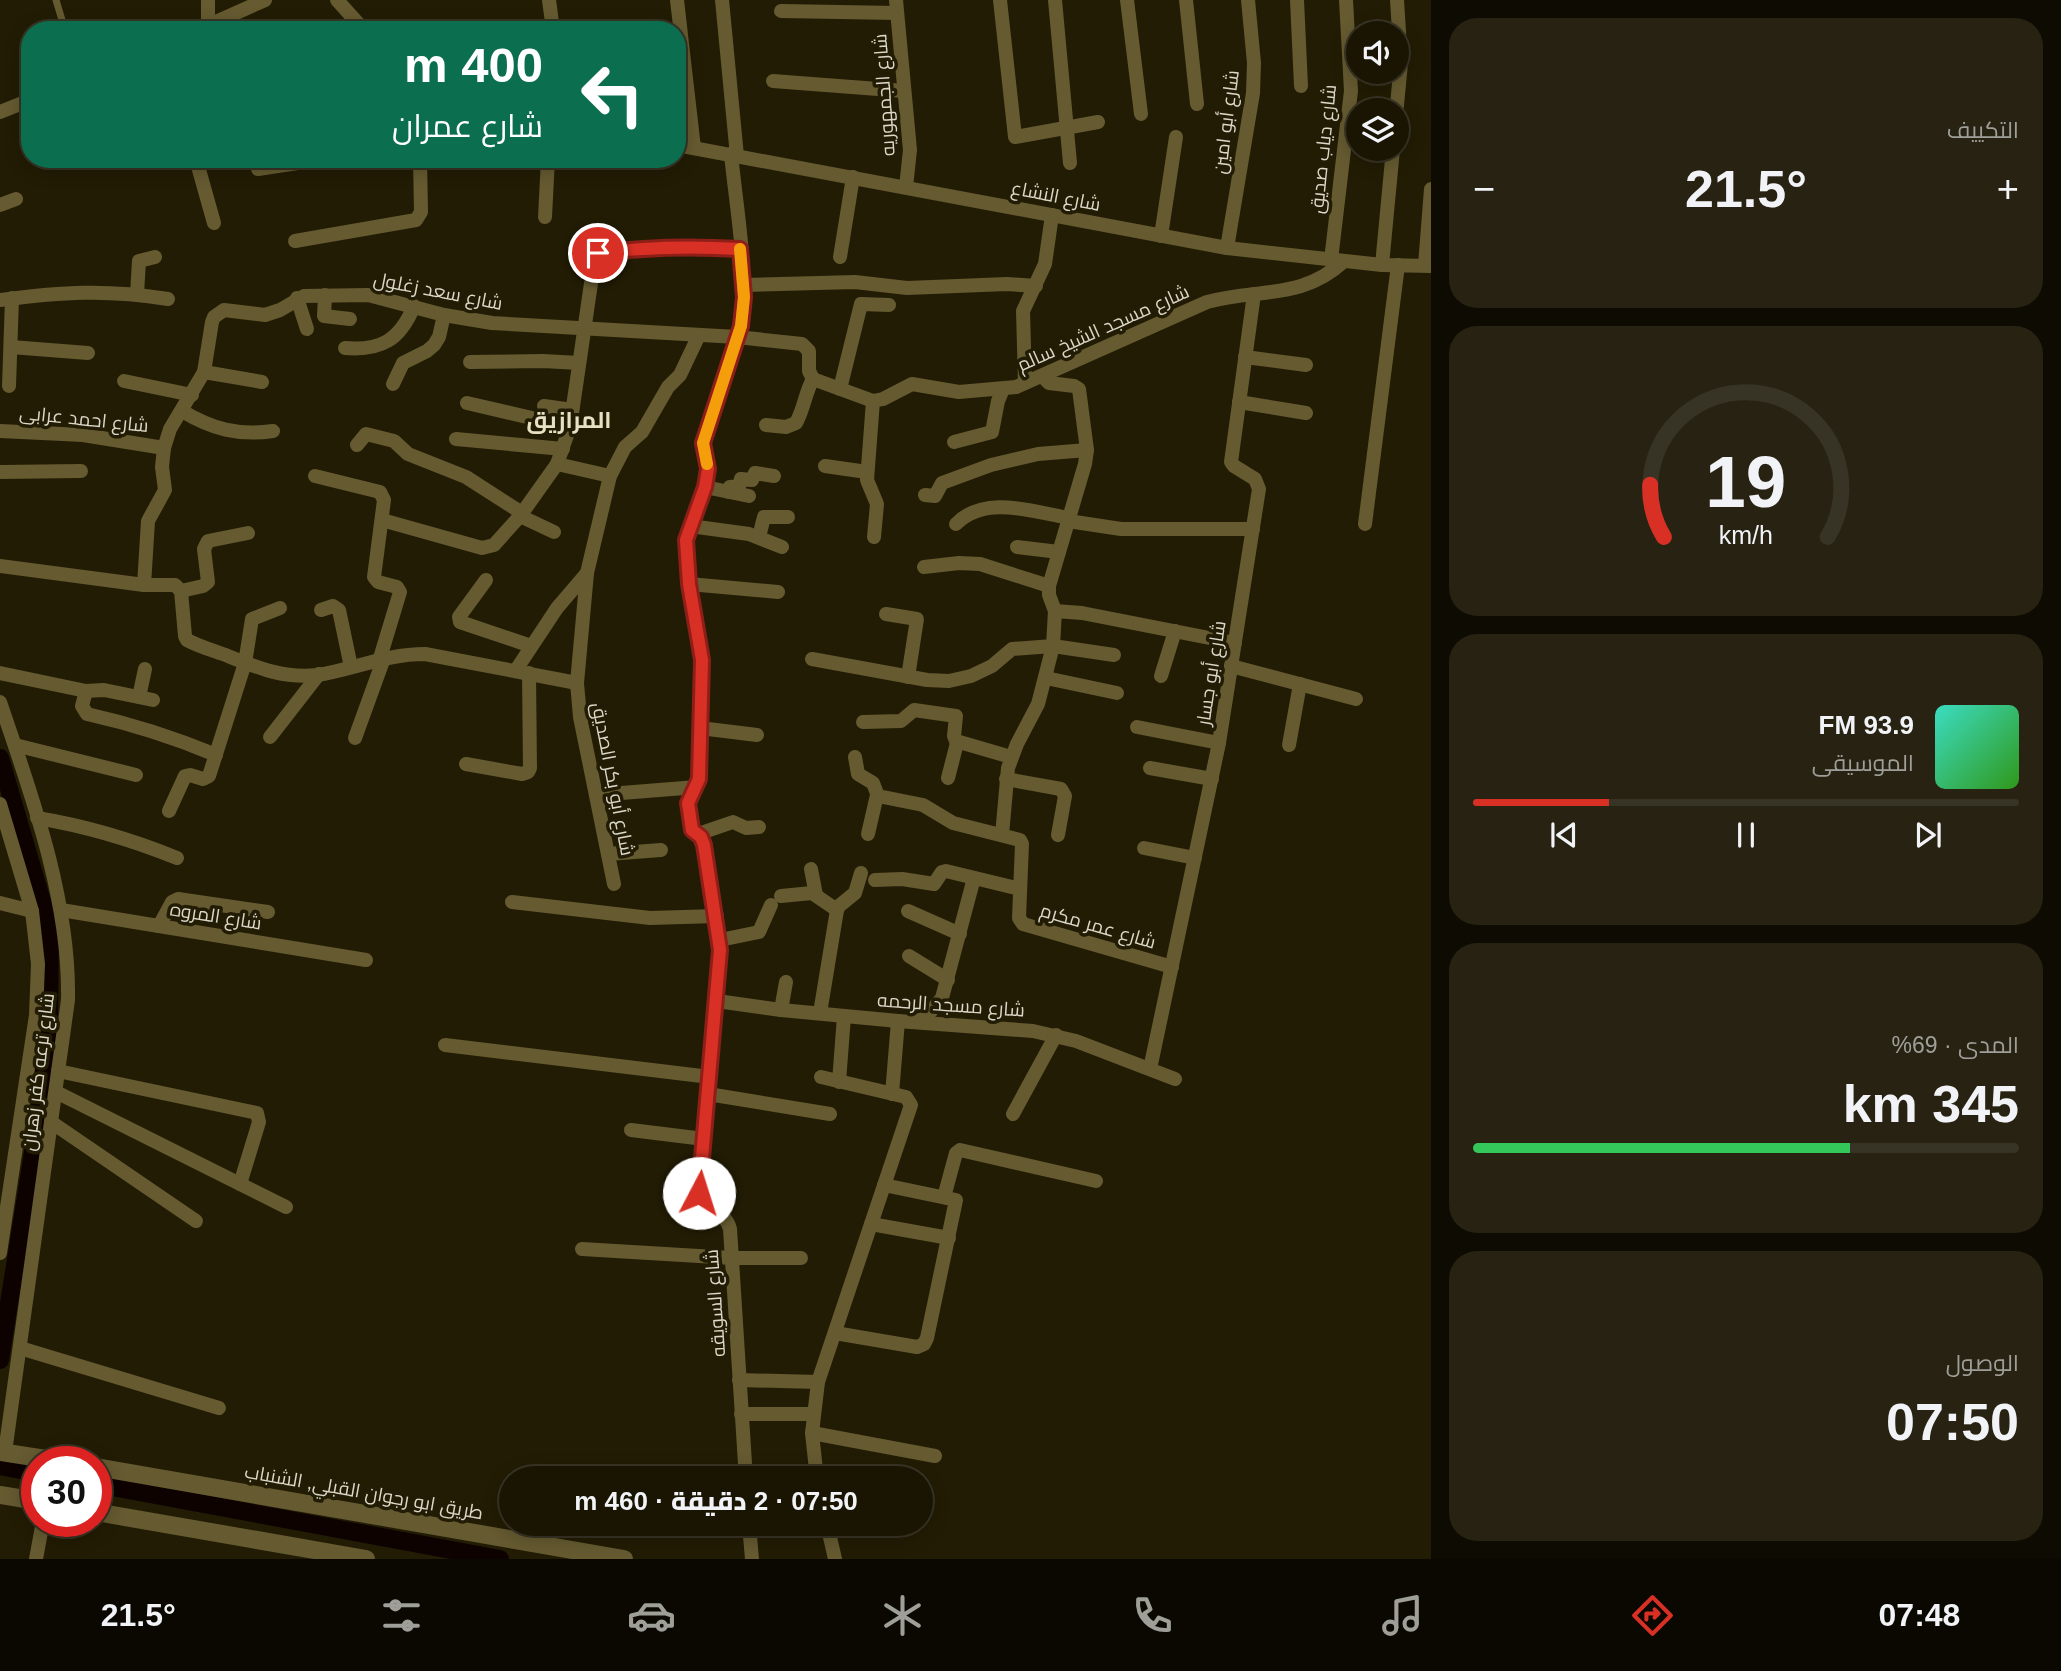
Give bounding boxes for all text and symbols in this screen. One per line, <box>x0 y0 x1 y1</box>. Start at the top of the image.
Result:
map controls <box>1346 21 1409 161</box>
button: sound <box>1346 21 1409 84</box>
street label: شارع الجمهوريه <box>869 33 902 157</box>
text: 400 m <box>404 38 543 92</box>
icon: left <box>567 49 658 140</box>
street label: شارع أبو امين <box>1208 69 1246 176</box>
street label: شارع دياب صديق <box>1306 83 1343 215</box>
button: layers <box>1346 98 1409 161</box>
text: شارع عمران <box>392 108 543 144</box>
text: التكييف <box>1947 117 2019 143</box>
text: 21.5° <box>1685 160 1807 218</box>
text: − <box>1473 168 1495 210</box>
text: + <box>1997 168 2019 210</box>
street label: شارع النشاع <box>1009 177 1102 218</box>
pin <box>568 223 628 283</box>
icon: arrive <box>579 234 617 272</box>
street label: شارع سعد زغلول <box>371 268 504 317</box>
street label: شارع مسجد الشيخ سالم <box>1014 281 1193 378</box>
street label: شارع احمد عرابى <box>18 402 150 439</box>
district label: المرازيق <box>526 407 612 434</box>
text: 19 <box>1706 442 1786 523</box>
text: km/h <box>1719 521 1773 549</box>
street label: شارع أبو جسار <box>1191 619 1233 728</box>
street label: شارع أبو بكر الصديق <box>585 700 639 858</box>
text: 93.9 FM <box>1819 710 1914 740</box>
text: الموسيقى <box>1812 750 1914 776</box>
icon: previous <box>1545 816 1583 854</box>
icon: pause <box>1727 816 1765 854</box>
icon: next <box>1909 816 1947 854</box>
street label: شارع المروه <box>168 898 263 937</box>
street label: شارع عمر مكرم <box>1037 899 1158 955</box>
street label: شارع مسجد الرحمه <box>876 989 1026 1024</box>
street label: شارع ترعه كفر زهران <box>18 992 61 1153</box>
text: المدى · 69% <box>1892 1032 2019 1058</box>
text: 345 km <box>1843 1075 2019 1133</box>
position arrow <box>662 1156 736 1230</box>
street label: شارع السويقه <box>701 1248 732 1358</box>
text: الوصول <box>1946 1350 2019 1376</box>
text: 07:50 <box>1886 1393 2019 1451</box>
speed limit sign: 30 <box>21 1446 112 1537</box>
street label: طريق ابو رجوان القبلي, الشنباب <box>242 1461 485 1527</box>
text: 07:50 · 2 دقيقة · 460 m <box>574 1486 858 1516</box>
icon: filters <box>377 1591 426 1640</box>
icon: car <box>627 1591 676 1640</box>
icon: climate <box>878 1591 927 1640</box>
icon: phone <box>1128 1591 1177 1640</box>
icon: music <box>1378 1591 1427 1640</box>
icon: directions <box>1628 1591 1677 1640</box>
text: 21.5° <box>101 1597 176 1633</box>
text: 07:48 <box>1879 1597 1960 1633</box>

